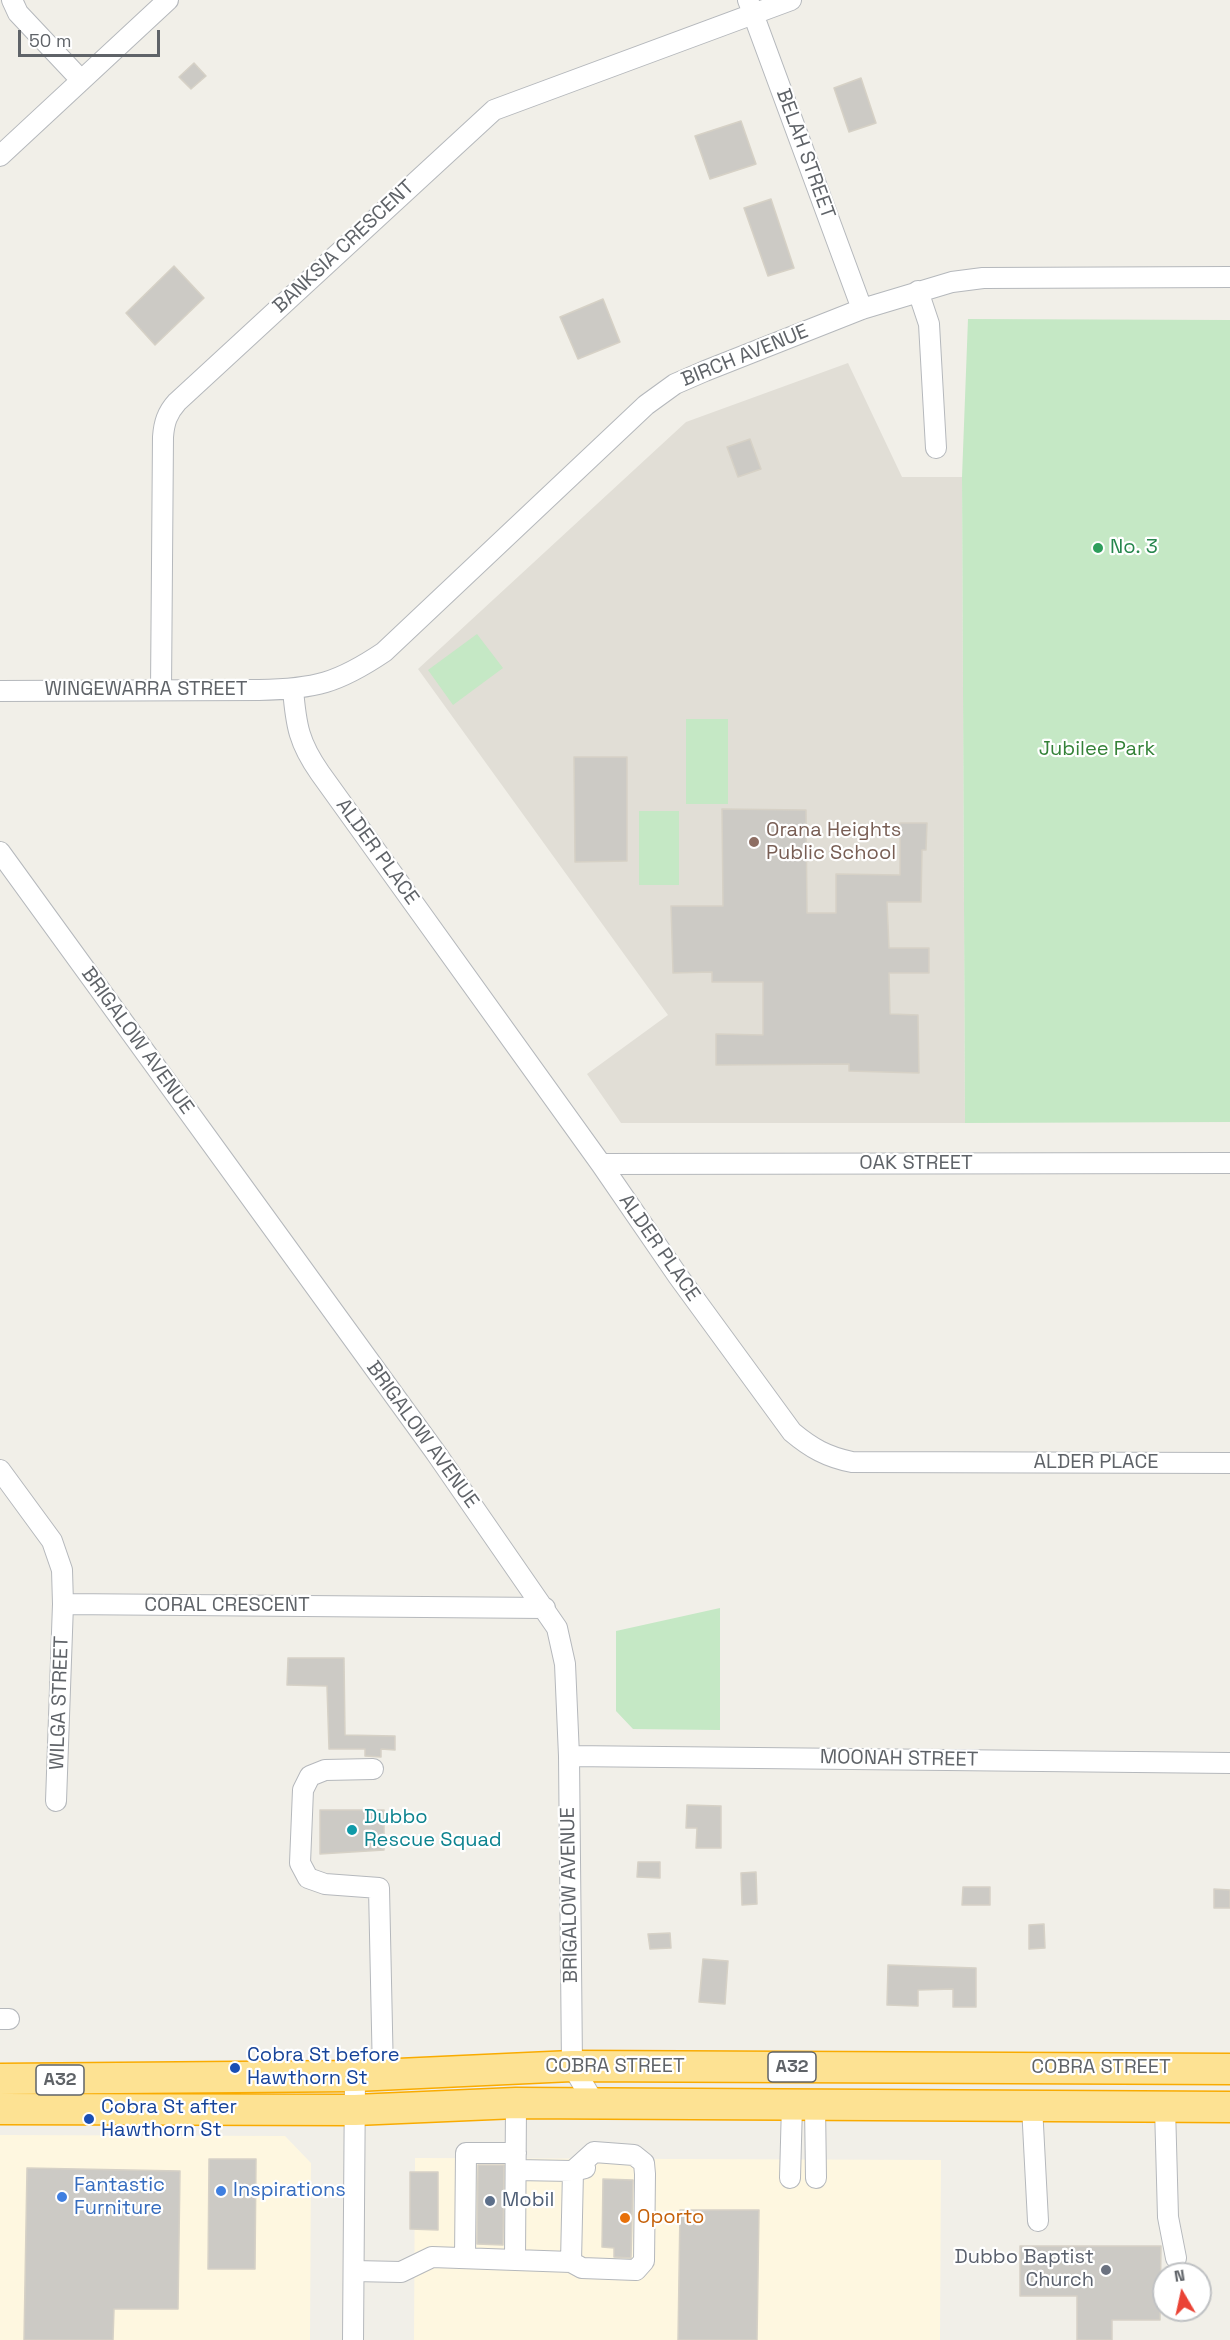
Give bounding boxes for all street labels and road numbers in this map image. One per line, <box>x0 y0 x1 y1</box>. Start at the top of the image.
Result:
street label: BELAH STREET <box>770 86 840 222</box>
street label: BANKSIA CRESCENT <box>268 175 420 319</box>
street label: BIRCH AVENUE <box>678 320 812 392</box>
street label: WINGEWARRA STREET <box>44 678 248 702</box>
street label: ALDER PLACE <box>330 794 424 910</box>
street label: BRIGALOW AVENUE <box>76 963 198 1119</box>
street label: OAK STREET <box>859 1152 973 1176</box>
street label: ALDER PLACE <box>613 1190 705 1306</box>
street label: BRIGALOW AVENUE <box>361 1357 483 1513</box>
street label: ALDER PLACE <box>1033 1451 1159 1475</box>
street label: CORAL CRESCENT <box>144 1594 310 1618</box>
street label: WILGA STREET <box>46 1636 74 1770</box>
street label: MOONAH STREET <box>820 1746 978 1772</box>
street label: BRIGALOW AVENUE <box>556 1807 584 1983</box>
road number: A32 <box>768 2052 816 2082</box>
street label: COBRA STREET <box>545 2055 685 2079</box>
street label: COBRA STREET <box>1031 2056 1171 2080</box>
road number: A32 <box>36 2065 84 2095</box>

